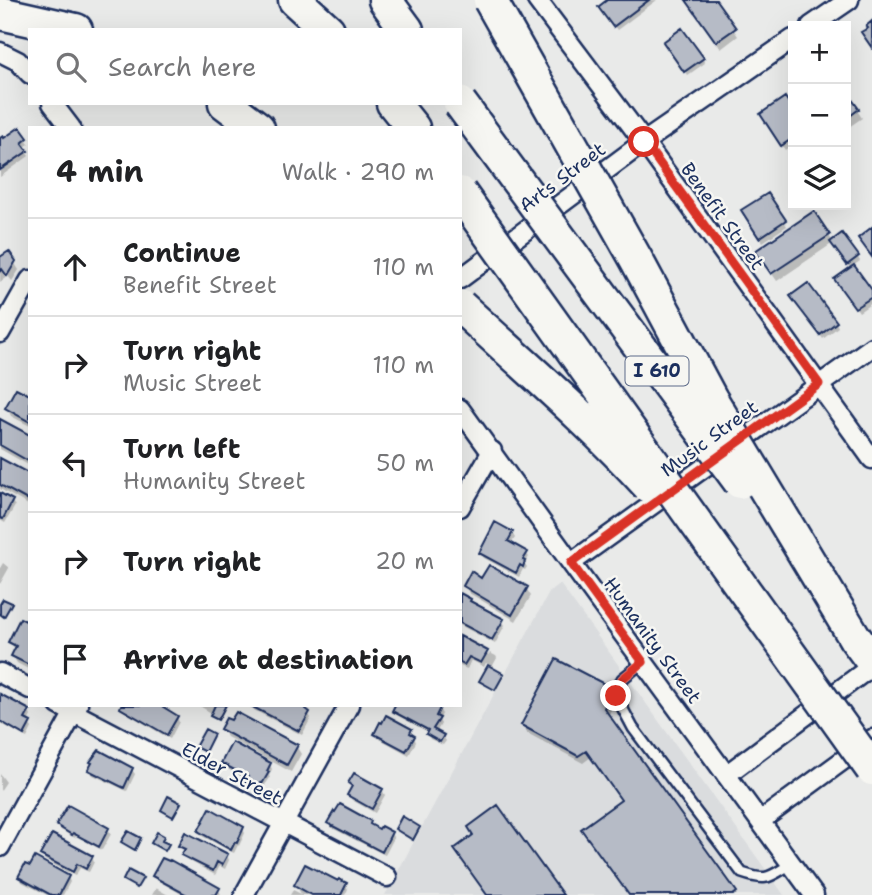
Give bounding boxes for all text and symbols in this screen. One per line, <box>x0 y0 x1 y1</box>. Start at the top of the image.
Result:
map controls <box>788 21 851 210</box>
button: + <box>788 21 851 84</box>
search box <box>28 28 462 105</box>
icon: search <box>52 48 90 86</box>
text: Search here <box>108 49 257 84</box>
button: − <box>788 84 851 147</box>
route start <box>628 126 659 157</box>
street label: Arts Street <box>514 137 611 218</box>
button: layers <box>788 147 851 210</box>
text: 4 min <box>56 151 143 192</box>
text: Walk · 290 m <box>282 157 434 187</box>
street label: Benefit Street <box>675 158 770 275</box>
text: Continue <box>123 235 241 270</box>
icon: ahead <box>56 248 94 286</box>
text: 110 m <box>372 252 434 282</box>
text: Benefit Street <box>123 270 277 300</box>
text: Turn right <box>123 333 261 368</box>
icon: right <box>56 346 94 384</box>
text: 110 m <box>372 350 434 380</box>
road number: I 610 <box>626 356 688 386</box>
text: Music Street <box>123 368 262 398</box>
street label: Music Street <box>656 395 763 482</box>
text: Turn left <box>123 431 240 466</box>
icon: left <box>56 444 94 482</box>
text: 50 m <box>376 448 434 478</box>
text: Humanity Street <box>123 466 305 496</box>
icon: right <box>56 542 94 580</box>
text: Turn right <box>123 544 261 579</box>
text: 20 m <box>375 546 434 576</box>
street label: Humanity Street <box>598 572 707 709</box>
icon: arrive <box>56 640 94 678</box>
text: Arrive at destination <box>123 642 413 677</box>
route end <box>600 680 631 711</box>
street label: Elder Street <box>177 736 286 810</box>

